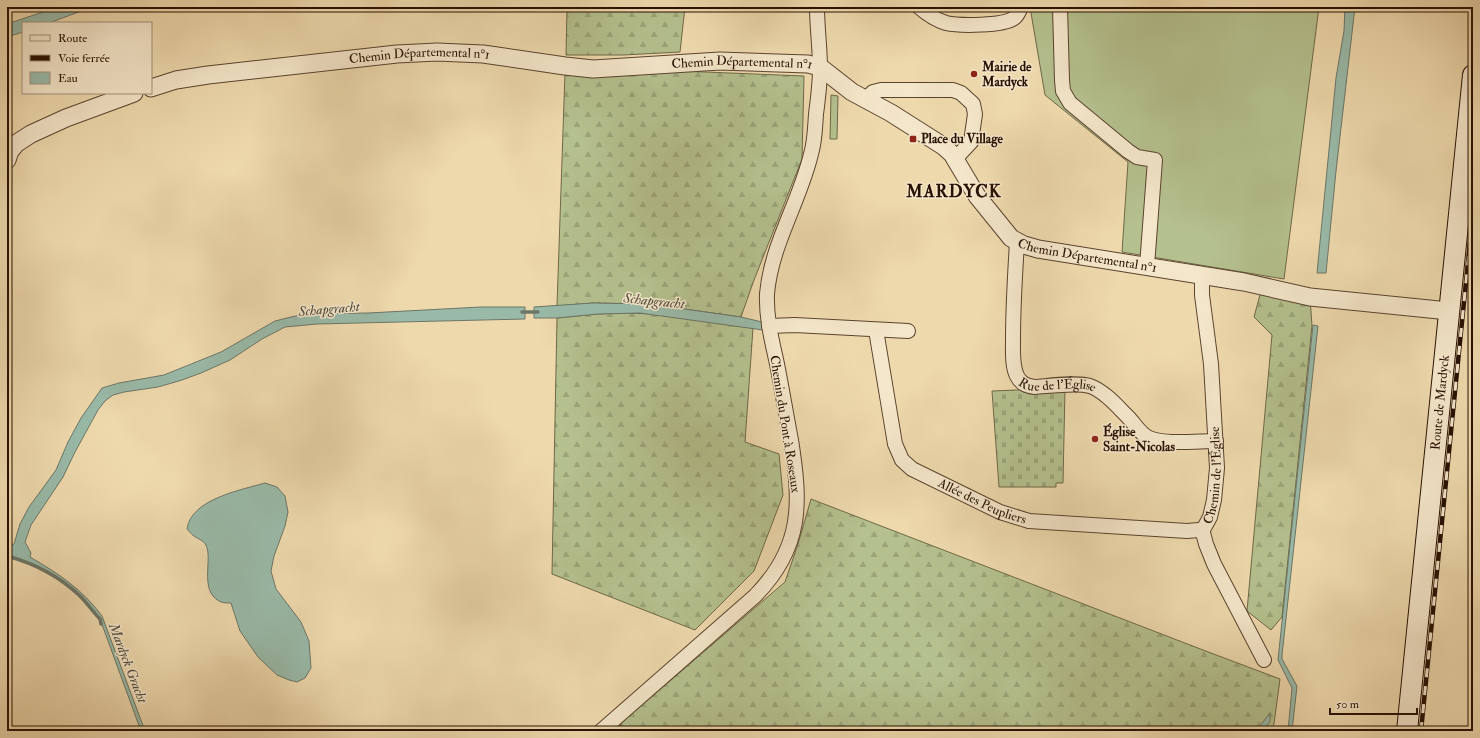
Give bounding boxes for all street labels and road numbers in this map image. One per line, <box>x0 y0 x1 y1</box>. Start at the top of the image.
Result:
street label: Chemin Départemental n°1 <box>348 44 491 67</box>
street label: Chemin Départemental n°1 <box>671 53 814 73</box>
street label: Chemin Départemental n°1 <box>1015 235 1158 276</box>
street label: Chemin du Pont à Roseaux <box>766 354 804 494</box>
street label: Route de Mardyck <box>1427 354 1453 451</box>
street label: Rue de l'Église <box>1015 374 1099 396</box>
street label: Chemin de l'Église <box>1199 425 1225 527</box>
street label: Allée des Peupliers <box>935 475 1029 528</box>

